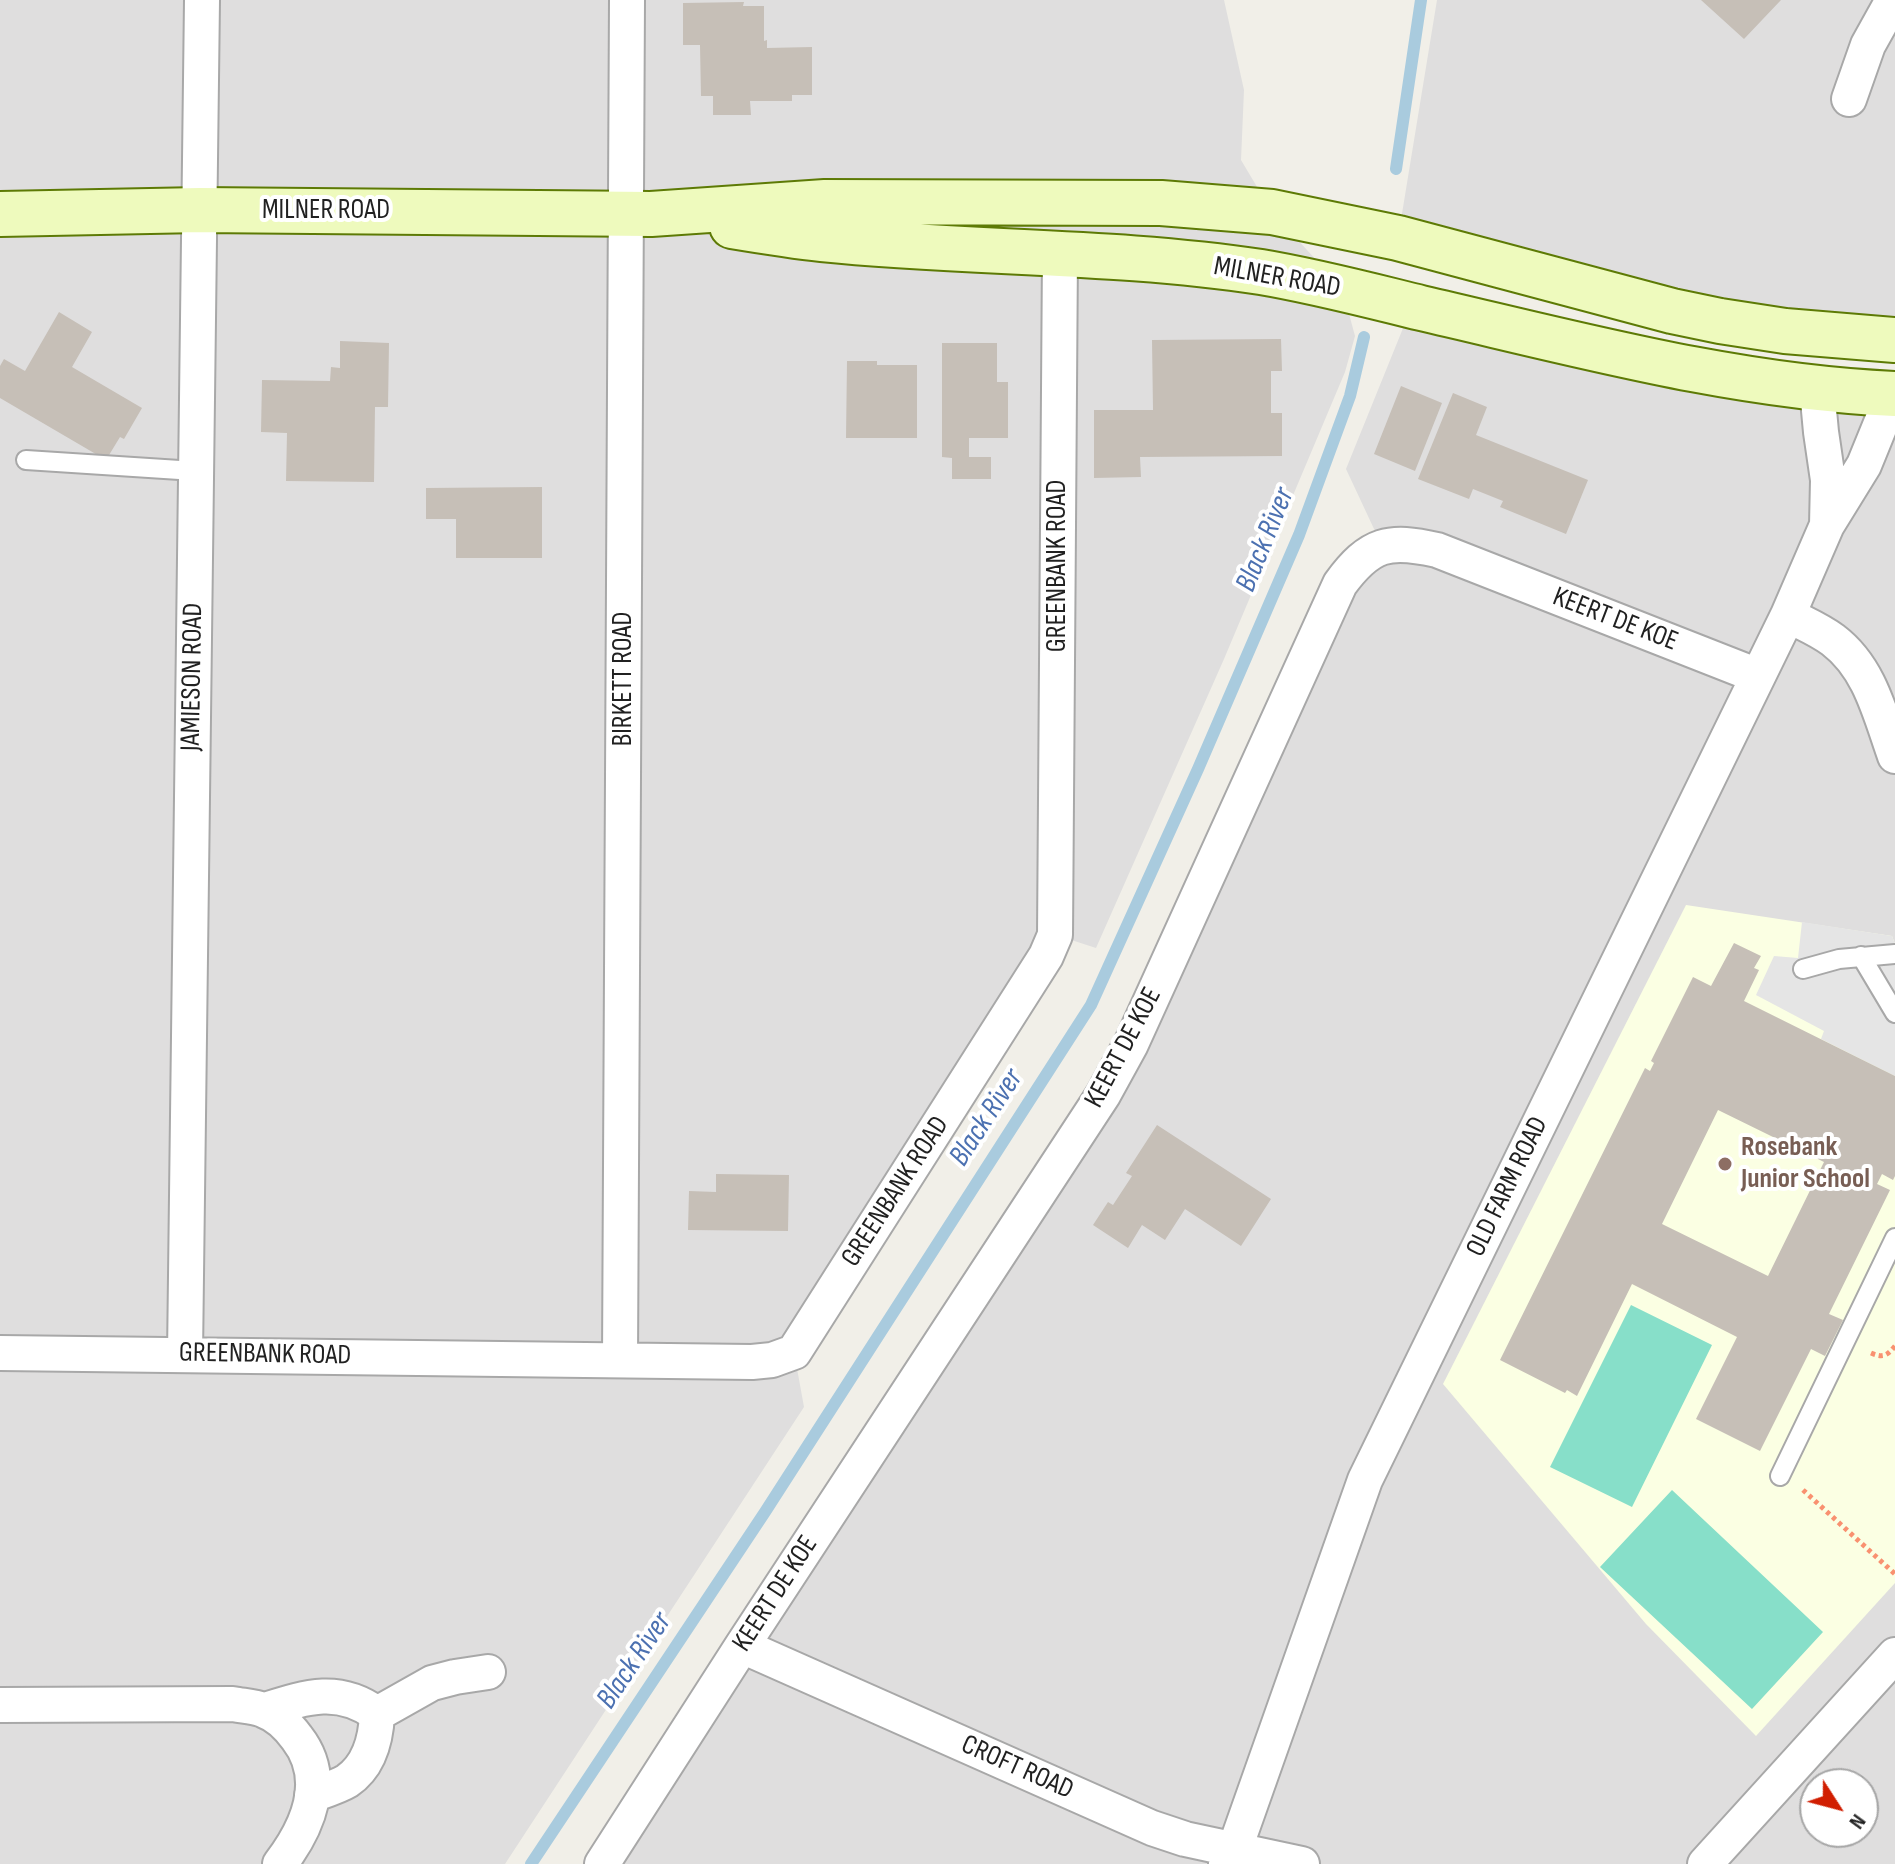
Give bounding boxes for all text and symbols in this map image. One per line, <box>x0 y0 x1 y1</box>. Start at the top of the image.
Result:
street label: MILNER ROAD <box>262 194 390 228</box>
street label: MILNER ROAD <box>1211 250 1343 306</box>
street label: GREENBANK ROAD <box>1041 480 1075 652</box>
water label: Black River <box>1229 483 1303 597</box>
street label: KEERT DE KOE <box>1548 581 1682 659</box>
street label: JAMIESON ROAD <box>175 603 211 751</box>
street label: BIRKETT ROAD <box>607 612 641 746</box>
street label: KEERT DE KOE <box>1078 982 1170 1114</box>
water label: Black River <box>942 1063 1032 1173</box>
street label: GREENBANK ROAD <box>835 1111 957 1273</box>
street label: OLD FARM ROAD <box>1460 1112 1556 1262</box>
place label: Rosebank Junior School <box>1741 1131 1870 1197</box>
marker: Rosebank Junior School <box>1716 1155 1734 1173</box>
street label: GREENBANK ROAD <box>179 1337 351 1373</box>
street label: KEERT DE KOE <box>726 1530 826 1658</box>
water label: Black River <box>590 1606 680 1716</box>
street label: CROFT ROAD <box>956 1728 1078 1808</box>
north arrow <box>1799 1768 1879 1848</box>
text: N <box>1843 1809 1872 1834</box>

